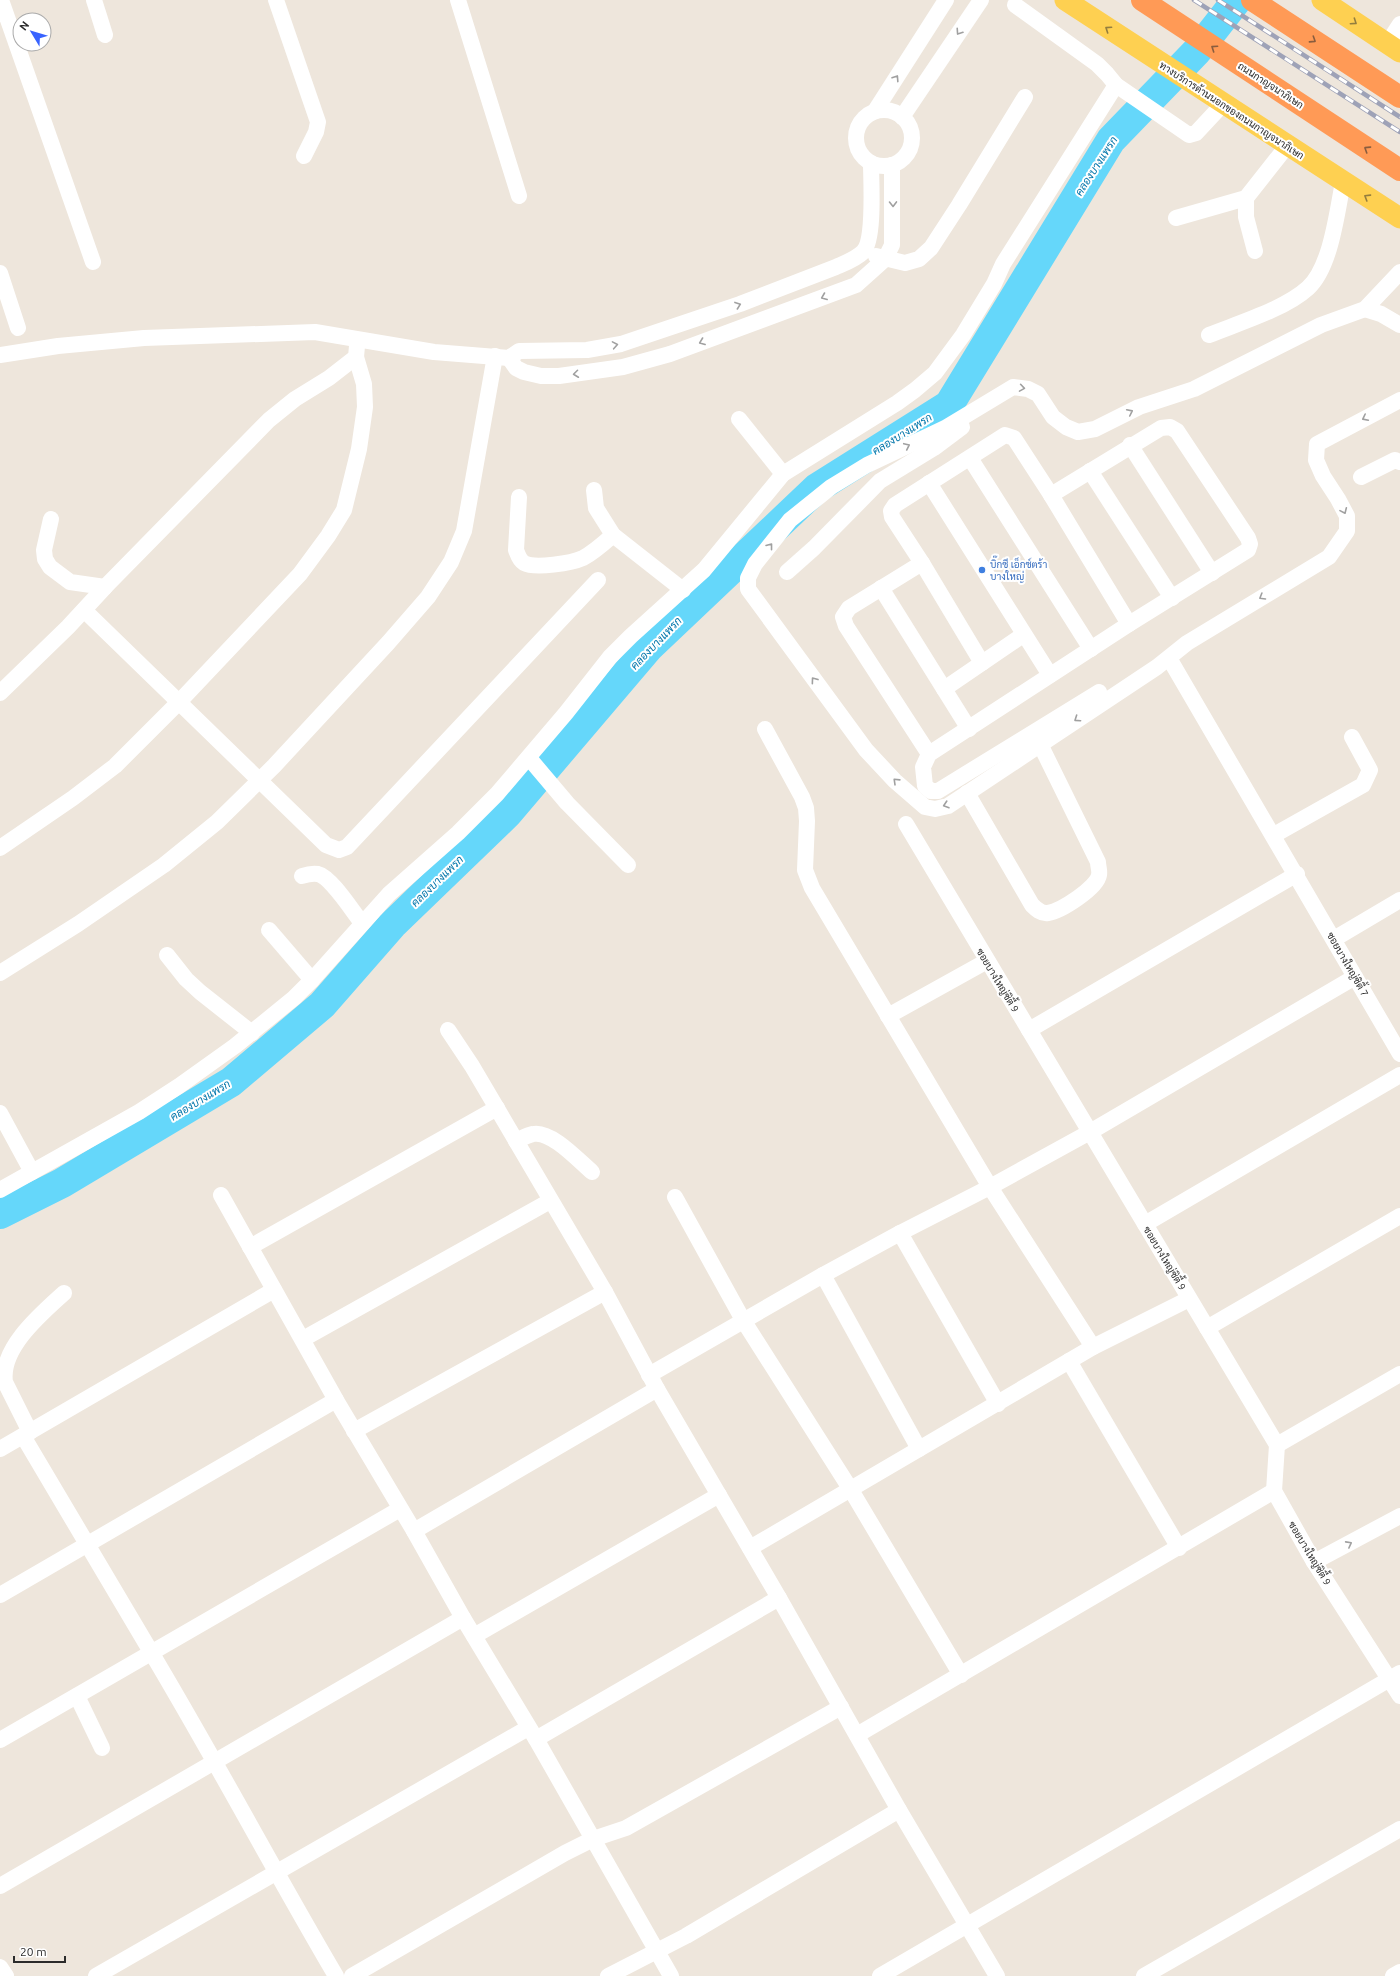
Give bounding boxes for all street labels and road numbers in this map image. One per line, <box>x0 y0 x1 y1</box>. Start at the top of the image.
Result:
street label: ทางบริการด้านนอกของถนนกาญจนาภิเษก <box>1157 59 1307 162</box>
street label: ถนนกาญจนาภิเษก <box>1235 60 1306 112</box>
street label: ซอยบางใหญ่ซิตี้ 7 <box>1324 928 1374 999</box>
street label: ซอยบางใหญ่ซิตี้ 9 <box>973 944 1024 1015</box>
street label: ซอยบางใหญ่ซิตี้ 9 <box>1140 1222 1191 1293</box>
street label: ซอยบางใหญ่ซิตี้ 9 <box>1285 1517 1336 1588</box>

